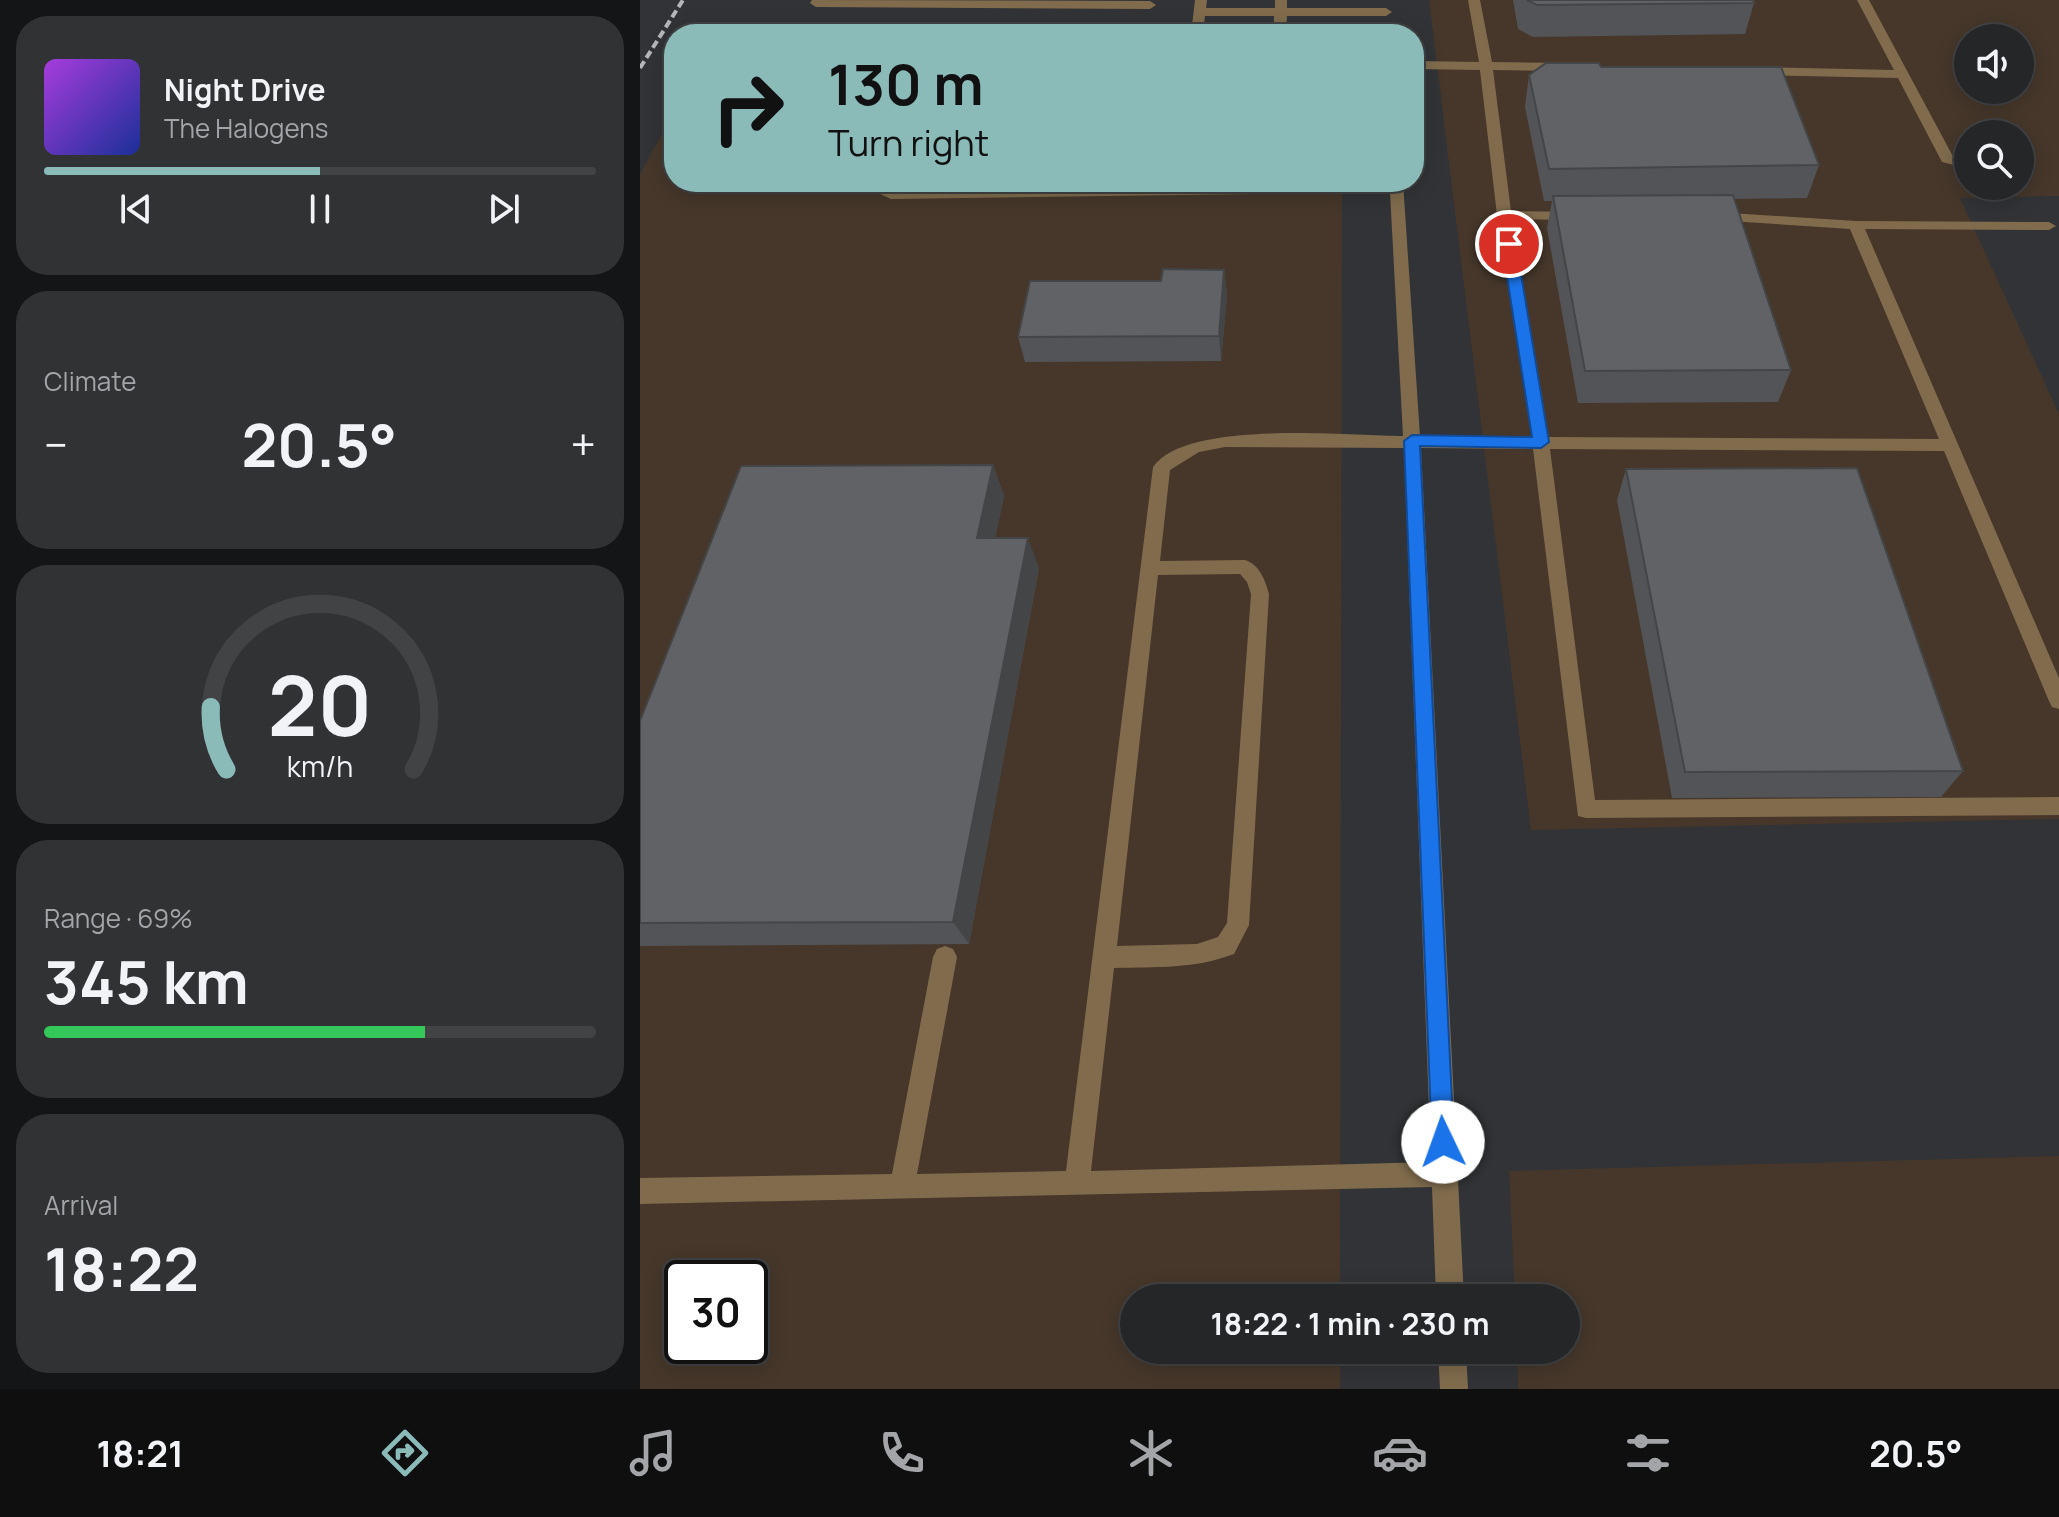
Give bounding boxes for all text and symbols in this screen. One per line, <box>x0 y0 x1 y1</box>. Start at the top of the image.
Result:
map controls <box>1954 24 2034 200</box>
button: sound <box>1954 24 2034 104</box>
text: 130 m <box>828 45 984 122</box>
icon: right <box>696 56 800 160</box>
text: Night Drive <box>164 69 326 110</box>
text: The Halogens <box>164 110 328 146</box>
text: Turn right <box>828 118 989 167</box>
button: search <box>1954 120 2034 200</box>
icon: previous <box>114 187 158 231</box>
icon: pause <box>298 187 342 231</box>
icon: next <box>482 187 526 231</box>
pin <box>1475 210 1543 278</box>
icon: arrive <box>1487 222 1531 266</box>
text: Climate <box>44 363 136 399</box>
text: 20.5° <box>241 403 397 485</box>
text: − <box>44 414 68 474</box>
text: + <box>571 414 596 474</box>
text: 20 <box>268 647 372 761</box>
text: km/h <box>287 748 353 787</box>
text: Range · 69% <box>44 900 193 936</box>
text: 345 km <box>44 940 249 1022</box>
position arrow <box>1401 1100 1485 1184</box>
text: Arrival <box>44 1187 118 1223</box>
text: 18:22 <box>44 1227 199 1309</box>
speed limit sign: 30 <box>664 1260 768 1364</box>
text: 18:22 · 1 min · 230 m <box>1211 1303 1489 1344</box>
icon: directions <box>377 1425 433 1481</box>
icon: music <box>625 1425 681 1481</box>
icon: phone <box>874 1425 930 1481</box>
icon: climate <box>1123 1425 1179 1481</box>
icon: car <box>1372 1425 1428 1481</box>
icon: filters <box>1620 1425 1676 1481</box>
text: 18:21 <box>96 1429 184 1478</box>
text: 20.5° <box>1869 1429 1963 1478</box>

